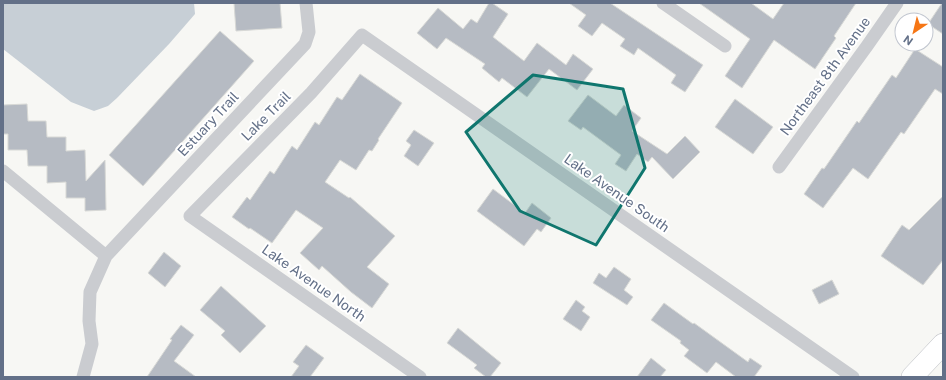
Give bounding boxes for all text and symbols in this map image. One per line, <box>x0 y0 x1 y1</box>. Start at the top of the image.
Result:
north arrow <box>894 12 934 52</box>
street label: Northeast 8th Avenue <box>777 14 873 138</box>
text: N <box>901 33 915 48</box>
street label: Lake Trail <box>238 88 294 144</box>
street label: Estuary Trail <box>174 89 242 159</box>
street label: Lake Avenue South <box>561 151 673 235</box>
street label: Lake Avenue North <box>259 241 369 325</box>

